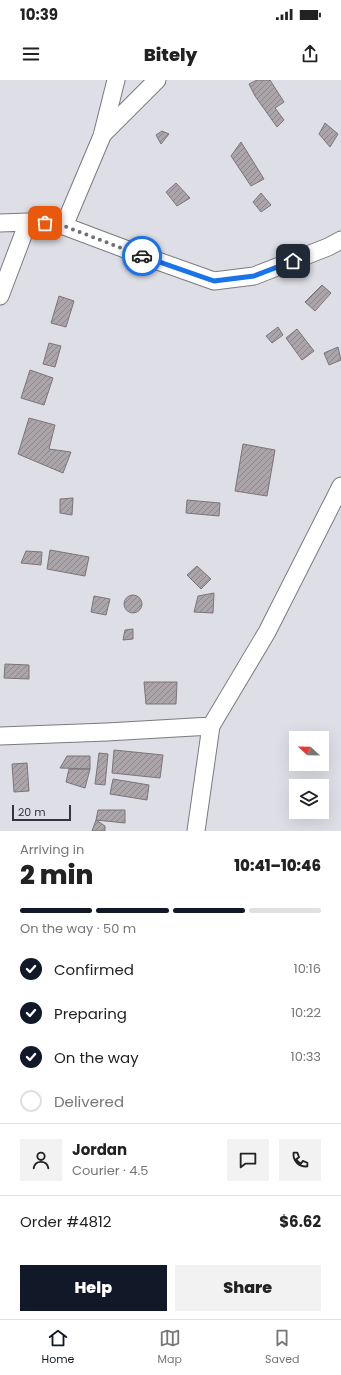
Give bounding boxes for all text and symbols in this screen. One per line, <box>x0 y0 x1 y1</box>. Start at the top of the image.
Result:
text: 10:39 <box>20 4 58 25</box>
text: Bitely <box>144 42 197 67</box>
icon: menu <box>20 43 42 65</box>
icon: share <box>299 43 321 65</box>
pin <box>28 206 62 240</box>
icon: bag <box>34 212 56 234</box>
courier <box>122 236 162 276</box>
pin <box>276 244 310 278</box>
icon: car <box>131 245 153 267</box>
icon: home <box>282 250 304 272</box>
north arrow <box>289 731 329 771</box>
map controls <box>289 731 329 819</box>
button: layers <box>289 779 329 819</box>
scale bar <box>12 803 71 822</box>
text: 20 m <box>18 804 46 820</box>
text: Arriving in <box>20 840 84 859</box>
text: 10:41–10:46 <box>234 855 321 876</box>
text: 2 min <box>20 857 93 893</box>
text: On the way · 50 m <box>20 919 136 938</box>
icon: check <box>20 958 42 980</box>
text: Confirmed <box>54 959 134 980</box>
text: 10:16 <box>293 959 321 978</box>
icon: check <box>20 1002 42 1024</box>
text: Preparing <box>54 1003 127 1024</box>
text: 10:22 <box>291 1003 321 1022</box>
icon: check <box>20 1046 42 1068</box>
text: On the way <box>54 1047 139 1068</box>
text: 10:33 <box>291 1047 321 1066</box>
text: Delivered <box>54 1091 124 1112</box>
button: person <box>20 1139 62 1181</box>
text: Jordan <box>72 1139 127 1160</box>
button: chat <box>227 1139 269 1181</box>
button: phone <box>279 1139 321 1181</box>
text: Courier · 4.5 <box>72 1161 148 1180</box>
text: Order #4812 <box>20 1211 111 1232</box>
text: $6.62 <box>279 1211 321 1232</box>
button: Help <box>20 1265 167 1311</box>
button: Share <box>175 1265 321 1311</box>
tab: Home <box>42 1327 74 1368</box>
tab: Map <box>158 1327 182 1368</box>
tab: Saved <box>265 1327 299 1368</box>

